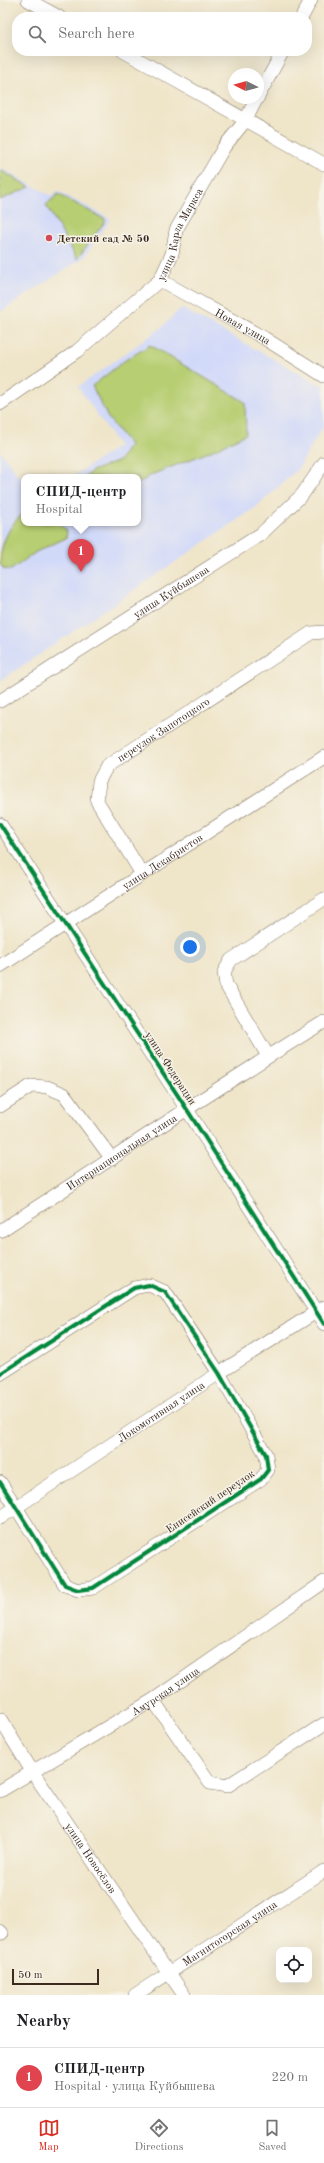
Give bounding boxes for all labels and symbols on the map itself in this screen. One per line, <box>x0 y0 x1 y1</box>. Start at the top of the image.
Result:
north arrow <box>228 68 264 104</box>
street label: улица Карла Маркса <box>156 186 206 283</box>
marker: Детский сад № 50 <box>44 233 54 243</box>
place label: Детский сад № 50 <box>57 234 149 245</box>
street label: Новая улица <box>213 308 272 348</box>
pin: 1 <box>68 539 94 572</box>
street label: улица Куйбышева <box>132 564 212 621</box>
street label: переулок Запотоцкого <box>116 697 212 765</box>
street label: улица Декабристов <box>121 833 205 893</box>
your location <box>180 937 200 957</box>
street label: улица Федерации <box>142 1030 198 1108</box>
street label: Интернациональная улица <box>65 1113 180 1193</box>
street label: Локомотивная улица <box>116 1380 208 1445</box>
street label: Енисейский переулок <box>165 1468 257 1536</box>
street label: Амурская улица <box>130 1665 202 1719</box>
street label: улица Новосёлов <box>62 1822 117 1896</box>
street label: Магнитогорская улица <box>181 1899 280 1969</box>
scale bar <box>12 1967 99 1986</box>

